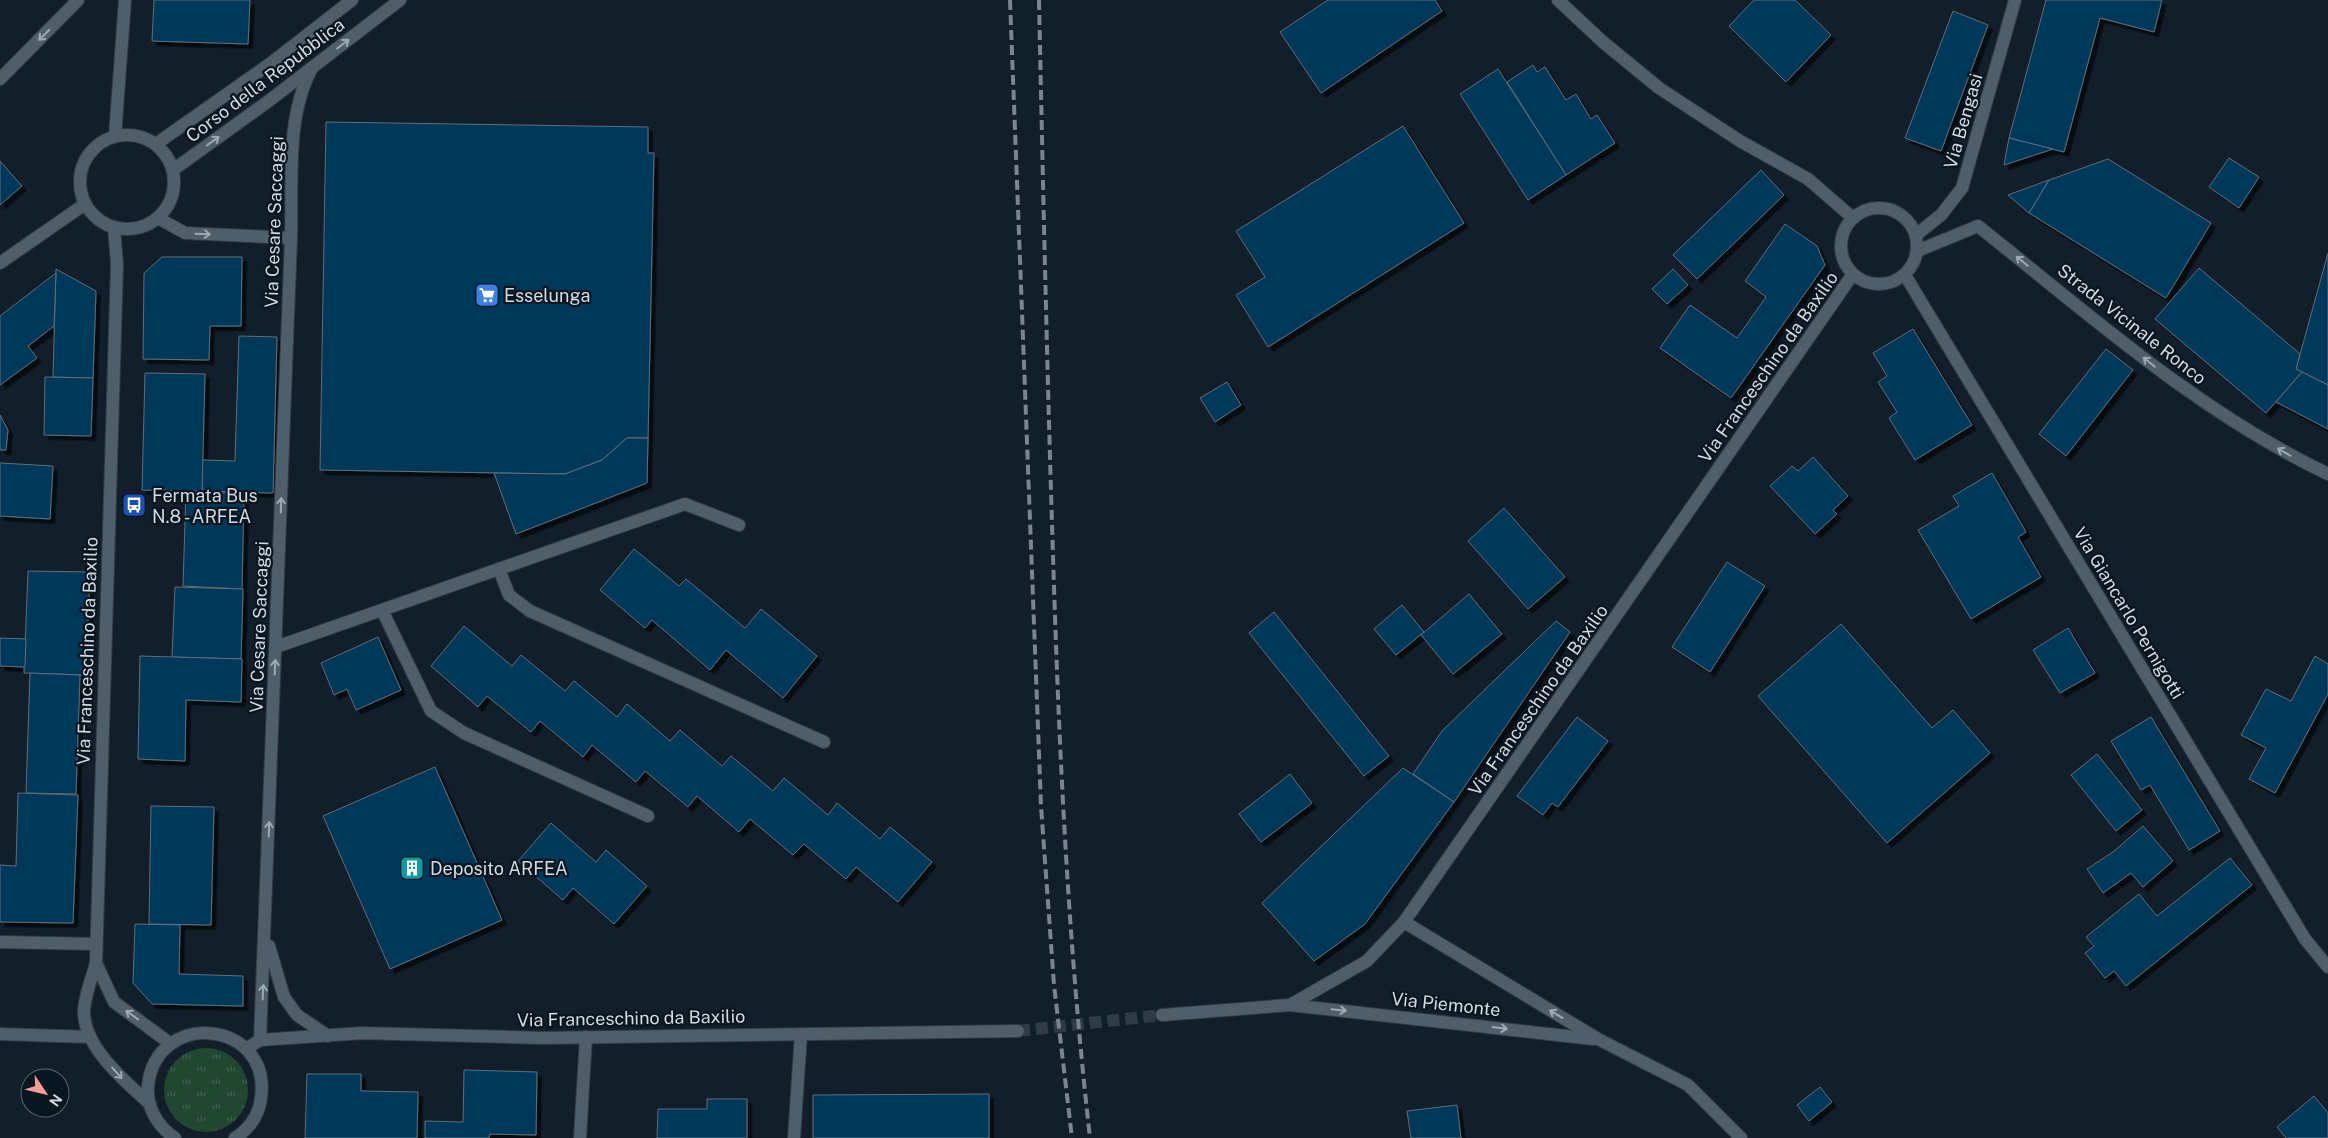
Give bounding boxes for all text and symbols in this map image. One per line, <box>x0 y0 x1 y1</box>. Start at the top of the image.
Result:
street label: Corso della Repubblica <box>182 14 348 146</box>
one-way arrow <box>38 28 50 41</box>
one-way arrow <box>336 39 350 49</box>
street label: Via Bengasi <box>1939 71 1987 171</box>
one-way arrow <box>206 136 220 146</box>
street label: Via Cesare Saccaggi <box>261 136 287 308</box>
one-way arrow <box>194 230 210 239</box>
one-way arrow <box>2016 255 2029 266</box>
street label: Strada Vicinale Ronco <box>2053 259 2211 389</box>
street label: Via Franceschino da Baxilio <box>1694 267 1842 467</box>
supermarket icon: Esselunga <box>474 282 500 308</box>
place label: Esselunga <box>504 285 590 306</box>
one-way arrow <box>2143 357 2156 368</box>
one-way arrow <box>2277 447 2292 457</box>
place label: Fermata Bus N.8 - ARFEA <box>152 485 258 527</box>
bus stop icon: Fermata Bus N.8 - ARFEA <box>121 492 147 518</box>
one-way arrow <box>277 497 286 513</box>
street label: Via Giancarlo Pernigotti <box>2069 523 2189 703</box>
street label: Via Franceschino da Baxilio <box>73 536 101 766</box>
street label: Via Cesare Saccaggi <box>246 541 272 713</box>
street label: Via Franceschino da Baxilio <box>1464 600 1612 800</box>
one-way arrow <box>271 659 280 675</box>
one-way arrow <box>265 822 274 838</box>
building icon: Deposito ARFEA <box>399 855 425 881</box>
place label: Deposito ARFEA <box>430 858 568 879</box>
one-way arrow <box>258 984 267 1000</box>
street label: Via Piemonte <box>1390 988 1502 1020</box>
one-way arrow <box>1330 1005 1346 1015</box>
street label: Via Franceschino da Baxilio <box>517 1006 745 1030</box>
one-way arrow <box>1550 1009 1564 1019</box>
one-way arrow <box>125 1010 139 1020</box>
one-way arrow <box>1492 1023 1508 1033</box>
one-way arrow <box>111 1066 123 1079</box>
north arrow <box>20 1068 70 1118</box>
text: N <box>46 1091 65 1110</box>

